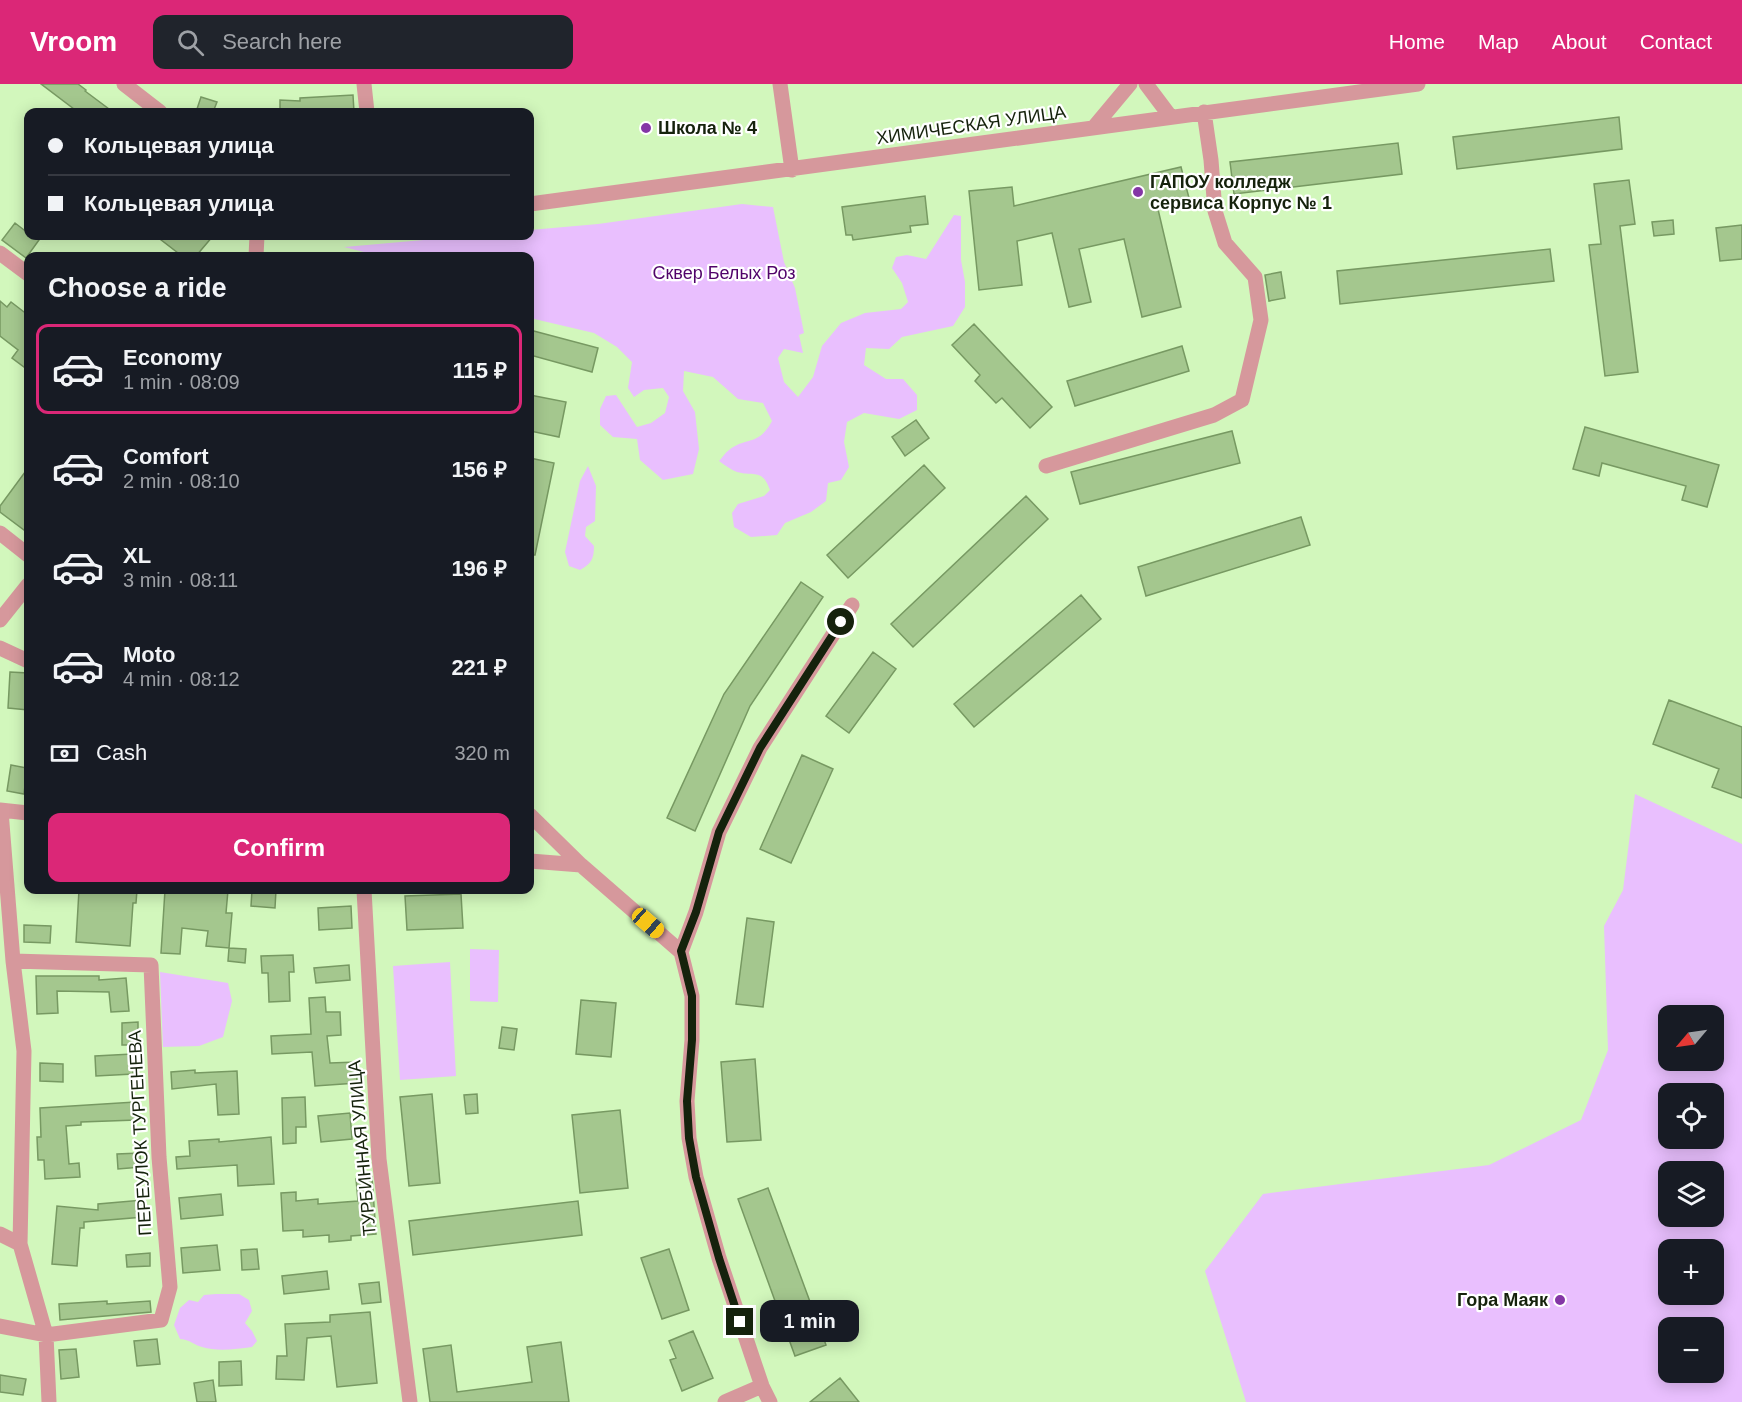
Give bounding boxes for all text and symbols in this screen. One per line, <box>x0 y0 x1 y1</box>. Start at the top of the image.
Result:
search box <box>153 15 573 69</box>
text: Vroom <box>30 26 117 57</box>
icon: search <box>174 26 207 59</box>
text: Search here <box>222 29 342 54</box>
text: Home <box>1389 30 1445 53</box>
text: Map <box>1478 30 1519 53</box>
text: About <box>1552 30 1607 53</box>
text: Contact <box>1640 30 1712 53</box>
street label: ХИМИЧЕСКАЯ УЛИЦА <box>875 102 1067 148</box>
place label: Школа № 4 <box>658 118 757 138</box>
marker: Школа № 4 <box>639 121 653 135</box>
text: Кольцевая улица <box>84 133 273 158</box>
place label: ГАПОУ колледж сервиса Корпус № 1 <box>1150 172 1332 213</box>
marker: ГАПОУ колледж сервиса Корпус № 1 <box>1131 185 1145 199</box>
text: Кольцевая улица <box>84 191 273 216</box>
park label: Сквер Белых Роз <box>652 263 796 283</box>
text: Choose a ride <box>48 273 227 303</box>
icon: car <box>51 342 105 396</box>
text: Economy <box>123 345 222 370</box>
text: 115 ₽ <box>453 358 507 383</box>
text: 1 min · 08:09 <box>123 371 240 393</box>
icon: car <box>51 441 105 495</box>
text: Comfort <box>123 444 209 469</box>
text: 156 ₽ <box>451 457 507 482</box>
text: 2 min · 08:10 <box>123 470 240 492</box>
icon: car <box>51 540 105 594</box>
text: XL <box>123 543 151 568</box>
text: 196 ₽ <box>451 556 507 581</box>
text: 3 min · 08:11 <box>123 569 238 591</box>
route start <box>827 608 854 635</box>
icon: car <box>51 639 105 693</box>
text: Moto <box>123 642 176 667</box>
text: 221 ₽ <box>451 655 507 680</box>
text: 4 min · 08:12 <box>123 668 240 690</box>
icon: cash <box>48 737 81 770</box>
text: Cash <box>96 740 147 765</box>
text: 320 m <box>454 742 510 764</box>
button: Confirm <box>48 813 510 882</box>
car <box>629 904 667 942</box>
north arrow <box>1658 1005 1724 1071</box>
map controls <box>1658 1005 1724 1383</box>
street label: ПЕРЕУЛОК ТУРГЕНЕВА <box>125 1030 155 1236</box>
street label: ТУРБИННАЯ УЛИЦА <box>344 1059 380 1237</box>
button: locate <box>1658 1083 1724 1149</box>
button: layers <box>1658 1161 1724 1227</box>
button: + <box>1658 1239 1724 1305</box>
place label: Гора Маяк <box>1457 1290 1549 1310</box>
marker: Гора Маяк <box>1553 1293 1567 1307</box>
callout: 1 min <box>761 1301 860 1343</box>
route end <box>726 1308 753 1335</box>
text: 1 min <box>783 1310 836 1332</box>
button: − <box>1658 1317 1724 1383</box>

